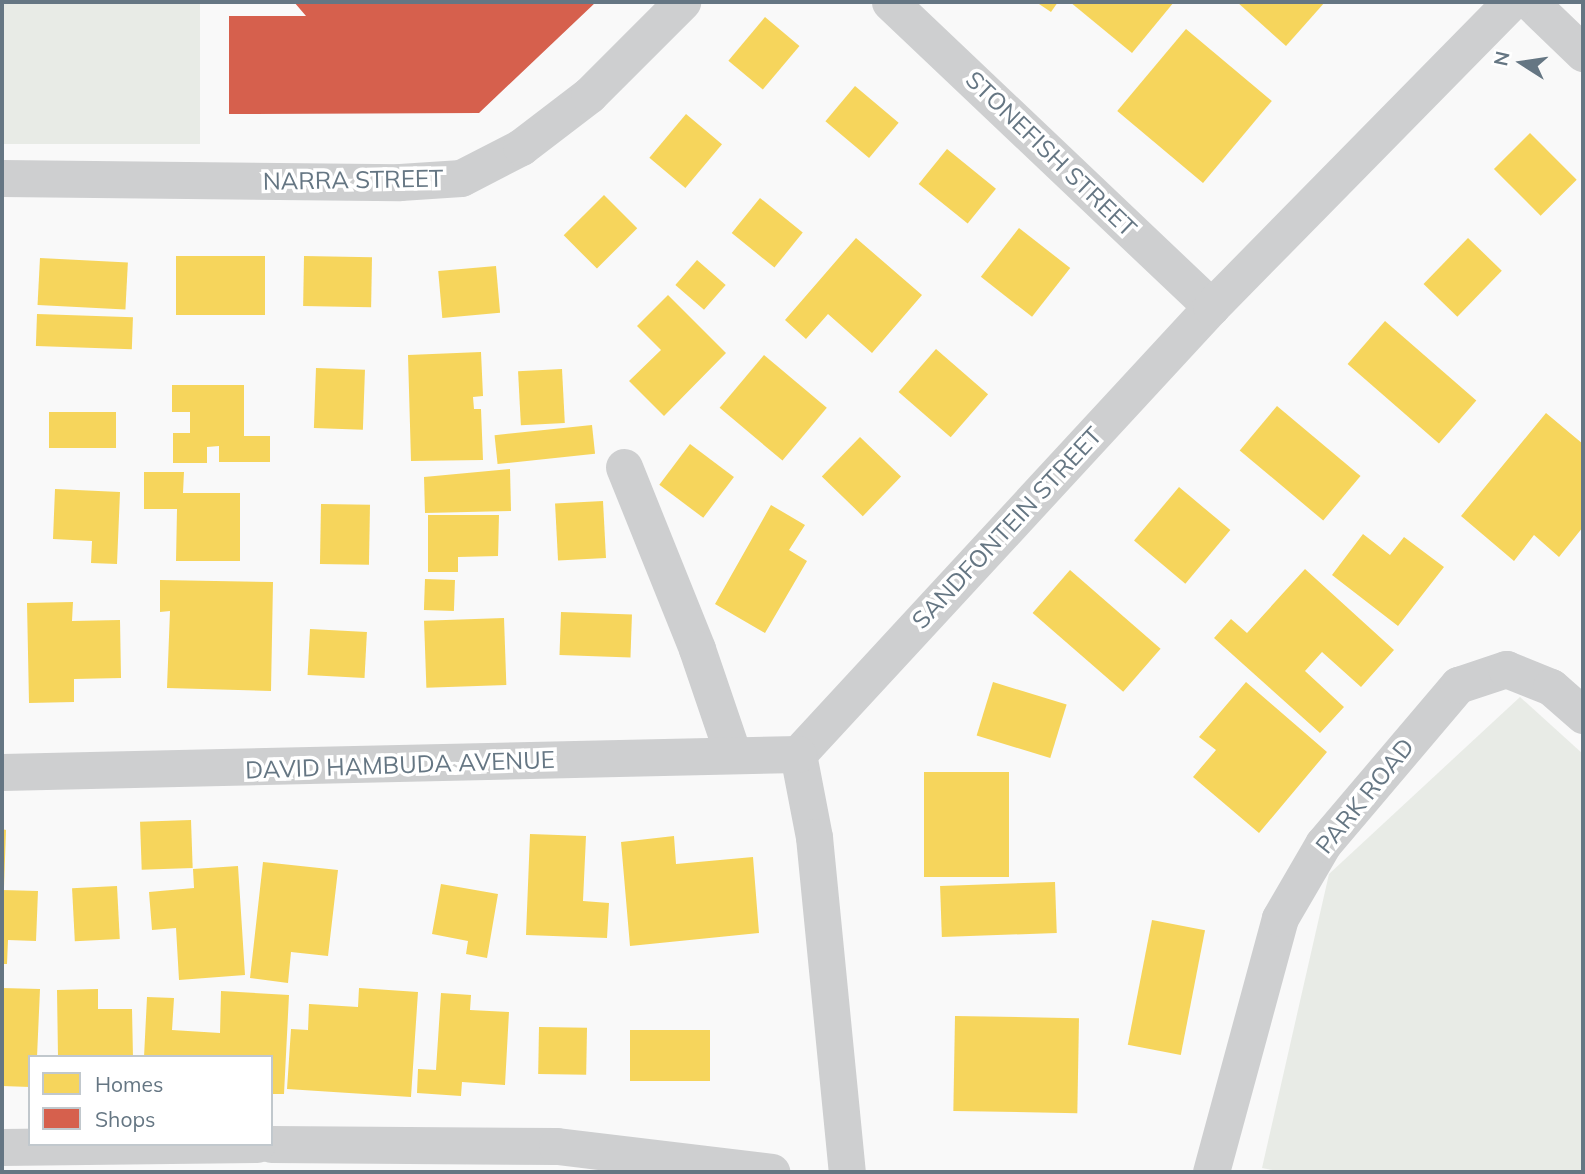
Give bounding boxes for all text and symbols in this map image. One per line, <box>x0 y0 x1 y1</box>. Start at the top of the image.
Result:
north arrow <box>1487 28 1557 98</box>
text: N <box>1488 49 1515 68</box>
street label: STONEFISH STREET <box>960 65 1142 243</box>
street label: NARRA STREET <box>263 164 443 196</box>
street label: SANDFONTEIN STREET <box>906 421 1108 635</box>
street label: PARK ROAD <box>1310 733 1420 859</box>
street label: DAVID HAMBUDA AVENUE <box>245 745 555 785</box>
legend <box>28 1055 273 1146</box>
text: Homes <box>95 1071 163 1097</box>
text: Shops <box>95 1106 155 1132</box>

